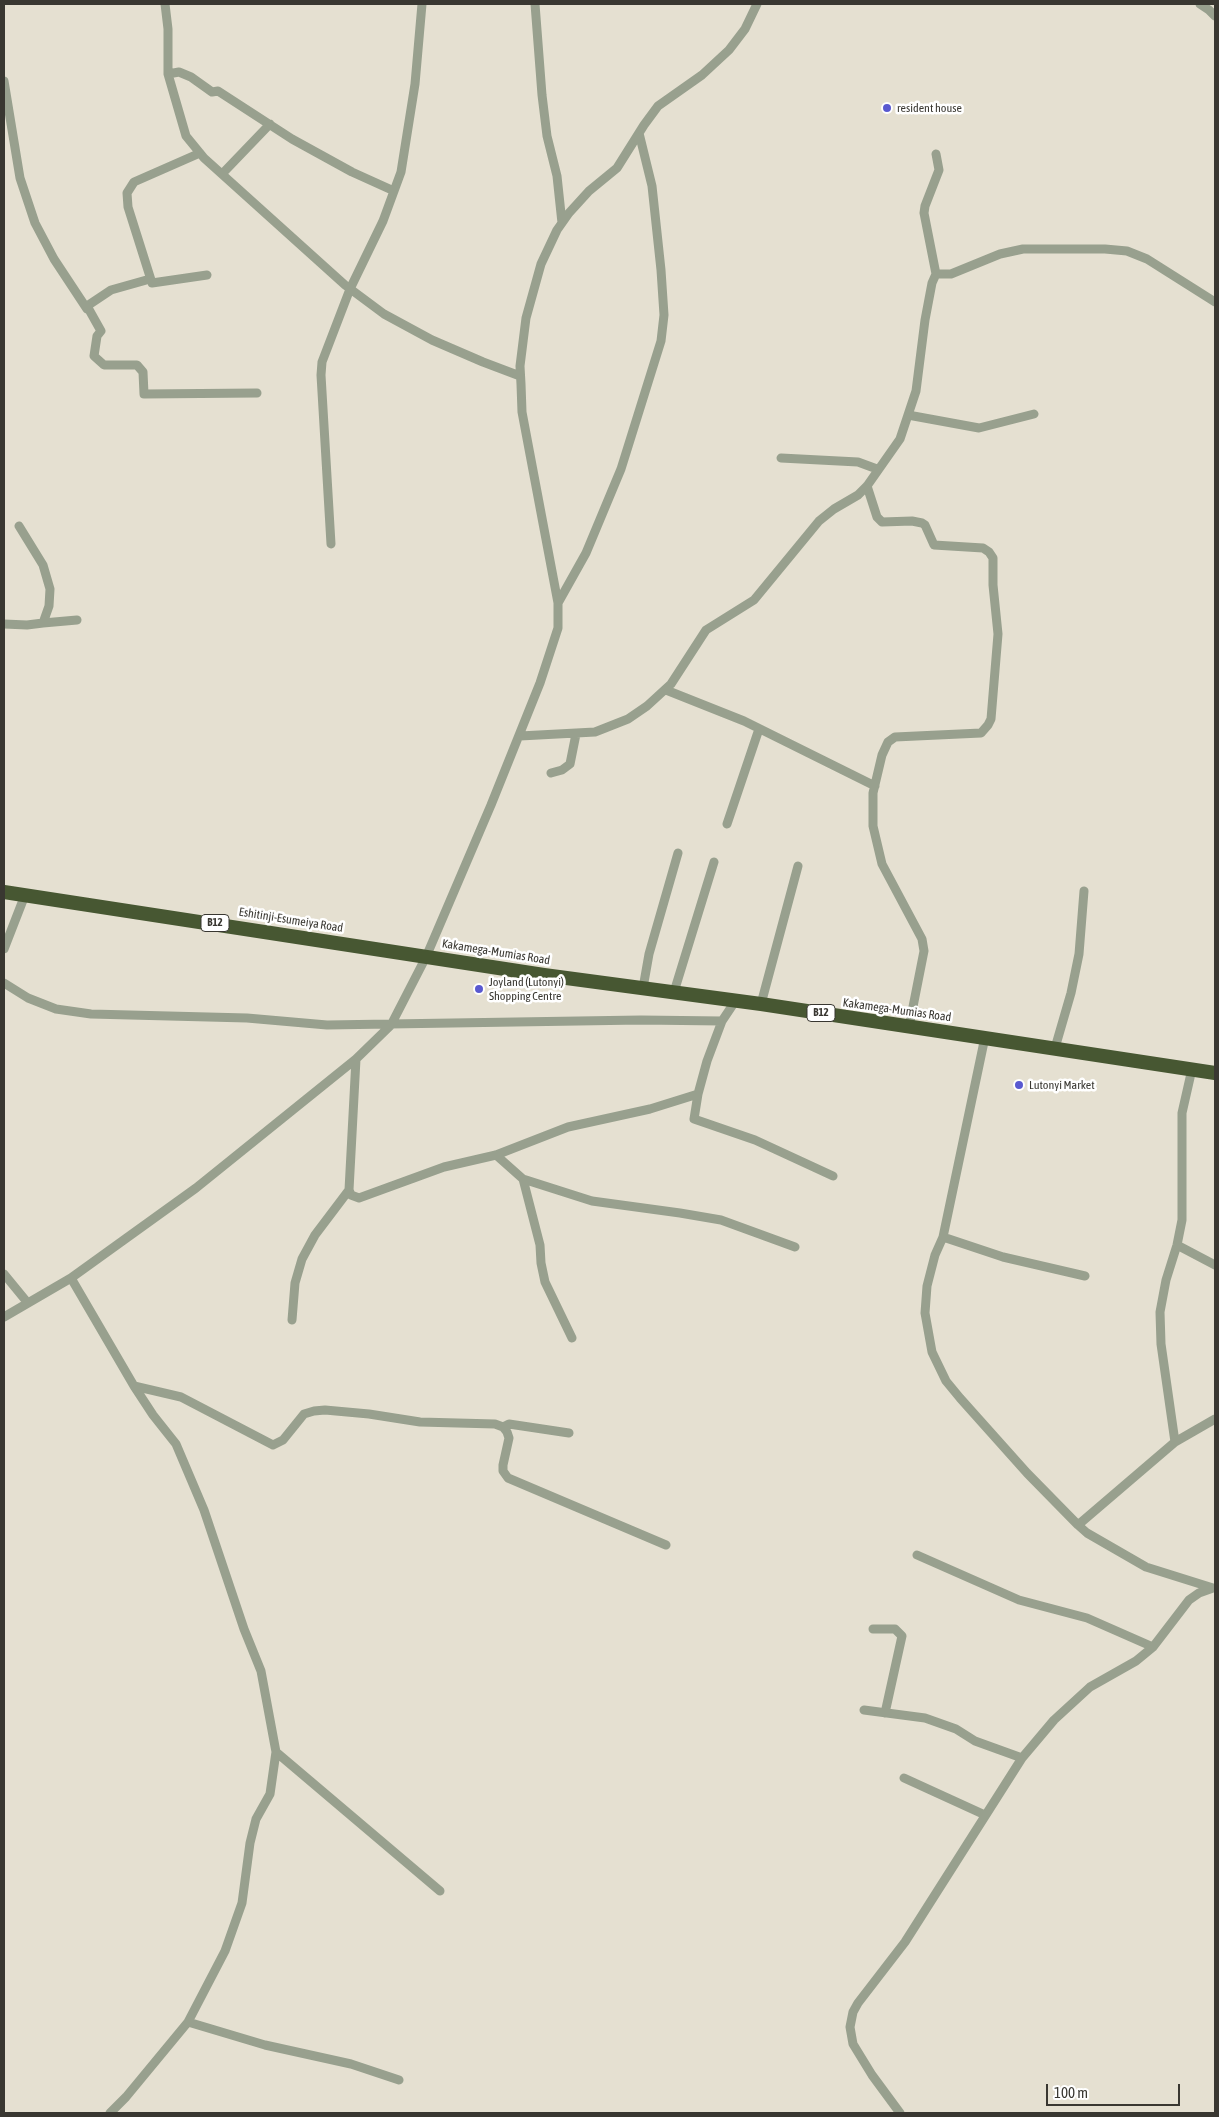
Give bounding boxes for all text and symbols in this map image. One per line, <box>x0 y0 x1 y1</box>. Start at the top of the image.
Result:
place label: resident house <box>897 101 962 115</box>
marker: resident house <box>881 102 893 114</box>
street label: Eshitinji-Esumeiya Road <box>238 905 344 935</box>
road number: B12 <box>201 914 229 931</box>
street label: Kakamega-Mumias Road <box>441 936 551 968</box>
place label: Joyland (Lutonyi) Shopping Centre <box>489 975 564 1003</box>
marker: Joyland (Lutonyi) Shopping Centre <box>473 983 485 995</box>
street label: Kakamega-Mumias Road <box>842 995 952 1025</box>
road number: B12 <box>807 1004 835 1021</box>
place label: Lutonyi Market <box>1029 1078 1095 1092</box>
marker: Lutonyi Market <box>1013 1079 1025 1091</box>
scale bar <box>1049 2074 1183 2106</box>
text: 100 m <box>1054 2084 1088 2101</box>

